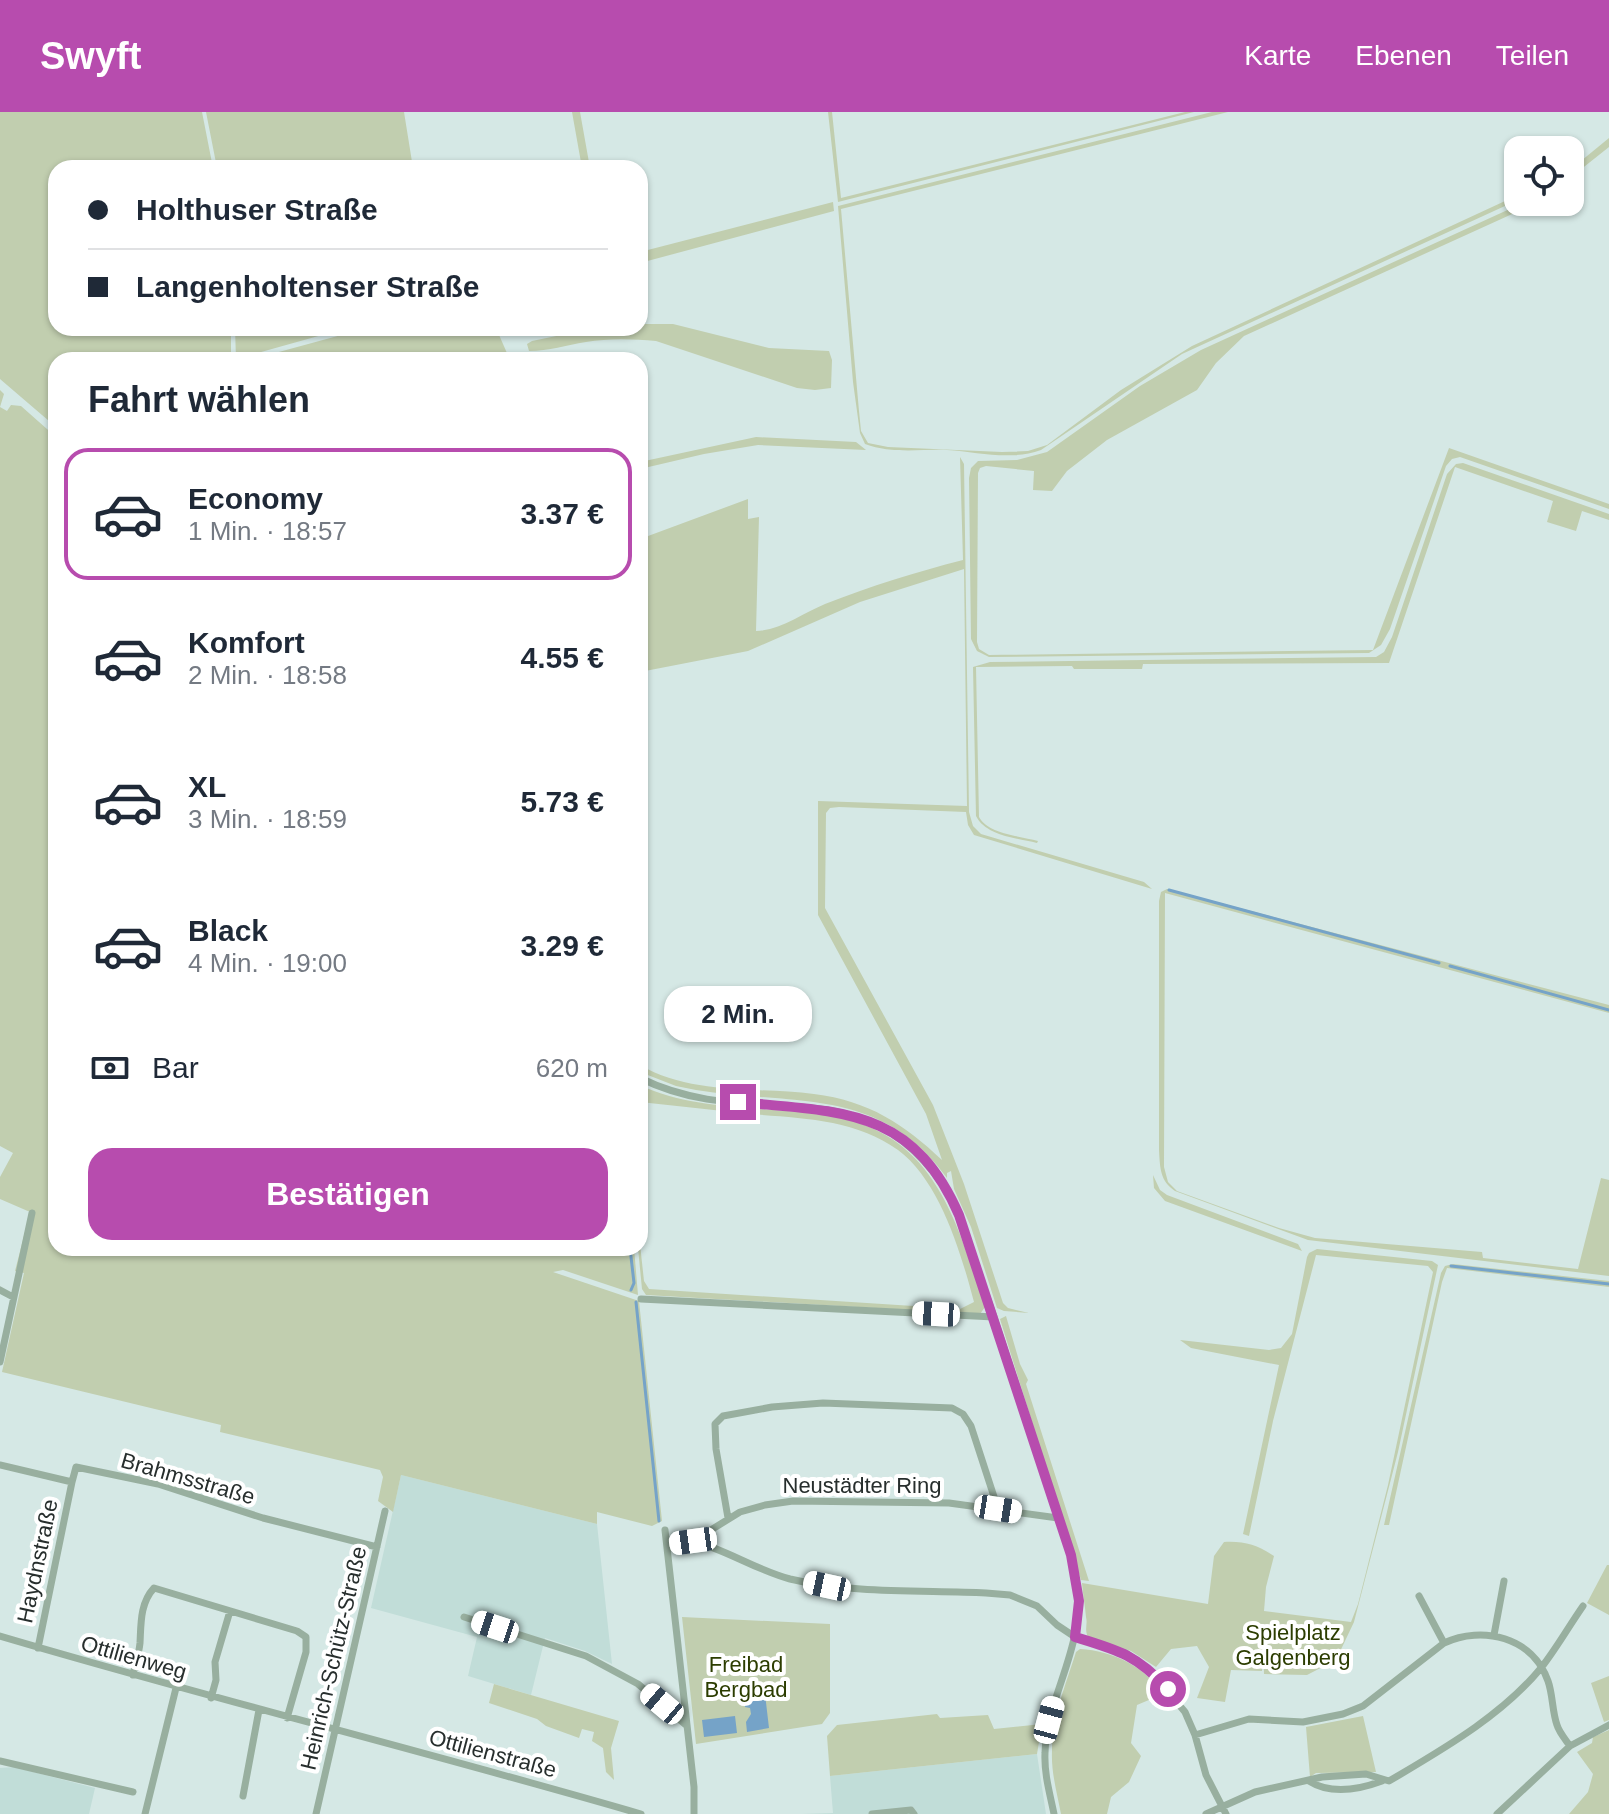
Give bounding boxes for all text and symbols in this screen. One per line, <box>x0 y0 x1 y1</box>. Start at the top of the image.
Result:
text: Swyft <box>40 35 141 77</box>
text: Karte <box>1244 40 1311 71</box>
text: Ebenen <box>1355 40 1452 71</box>
text: Teilen <box>1496 40 1569 71</box>
map controls <box>1504 136 1584 216</box>
button: locate <box>1504 136 1584 216</box>
text: Holthuser Straße <box>136 193 378 226</box>
text: Langenholtenser Straße <box>136 270 479 303</box>
text: Fahrt wählen <box>88 379 310 420</box>
icon: car <box>92 478 164 550</box>
text: Economy <box>188 482 323 515</box>
text: 3.37 € <box>521 497 604 530</box>
text: 1 Min. · 18:57 <box>188 516 347 546</box>
icon: car <box>92 622 164 694</box>
text: Komfort <box>188 626 305 659</box>
text: 4.55 € <box>521 641 604 674</box>
text: 2 Min. · 18:58 <box>188 660 347 690</box>
icon: car <box>92 766 164 838</box>
text: XL <box>188 770 226 803</box>
text: 5.73 € <box>521 785 604 818</box>
text: 3 Min. · 18:59 <box>188 804 347 834</box>
icon: car <box>92 910 164 982</box>
text: Black <box>188 914 268 947</box>
text: 3.29 € <box>521 929 604 962</box>
text: 4 Min. · 19:00 <box>188 948 347 978</box>
callout: 2 Min. <box>664 986 812 1042</box>
text: 2 Min. <box>701 999 775 1029</box>
icon: cash <box>88 1046 132 1090</box>
text: Bar <box>152 1051 199 1084</box>
text: 620 m <box>536 1053 608 1083</box>
route end <box>720 1084 756 1120</box>
button: Bestätigen <box>88 1148 608 1240</box>
car <box>911 1301 961 1327</box>
street label: Brahmsstraße <box>118 1447 258 1510</box>
street label: Neustädter Ring <box>783 1473 941 1498</box>
car <box>972 1493 1024 1525</box>
street label: Haydnstraße <box>12 1497 63 1625</box>
car <box>668 1526 718 1556</box>
street label: Heinrich-Schütz-Straße <box>296 1544 371 1772</box>
car <box>801 1569 853 1603</box>
car <box>468 1608 522 1646</box>
park label: Spielplatz Galgenberg <box>1236 1620 1350 1670</box>
street label: Ottilienweg <box>78 1630 190 1684</box>
park label: Freibad Bergbad <box>704 1652 788 1702</box>
route start <box>1150 1671 1186 1707</box>
car <box>636 1679 688 1729</box>
car <box>1031 1694 1067 1746</box>
street label: Ottilienstraße <box>426 1724 559 1782</box>

